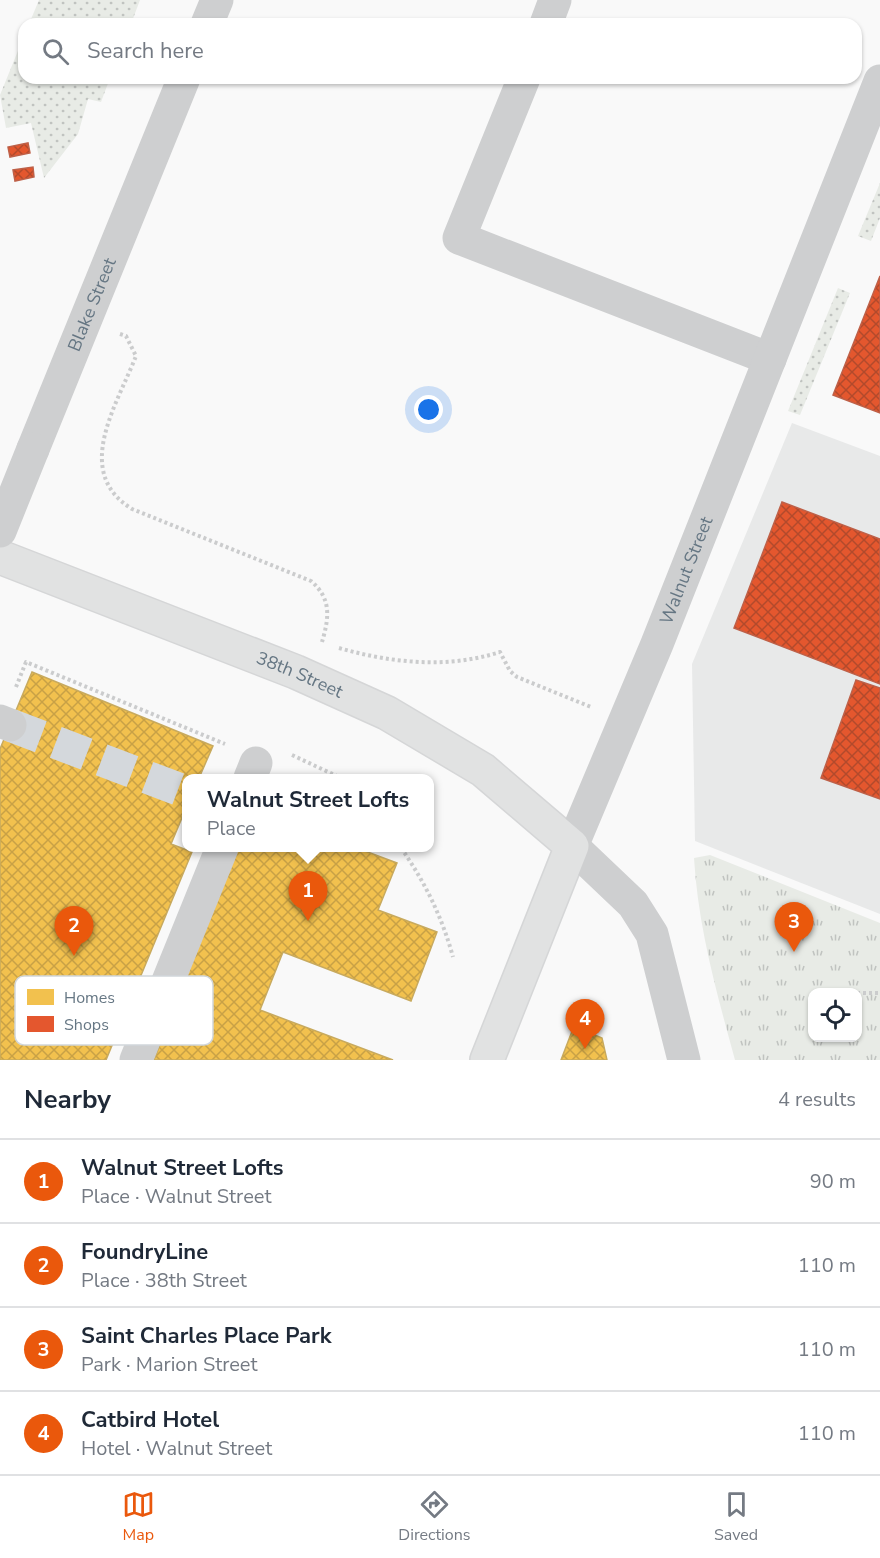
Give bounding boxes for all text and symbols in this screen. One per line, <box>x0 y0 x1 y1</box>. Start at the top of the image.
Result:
search box <box>18 18 862 84</box>
icon: search <box>39 35 72 68</box>
text: Search here <box>87 36 204 66</box>
street label: Blake Street <box>62 253 122 355</box>
your location <box>414 395 443 424</box>
street label: Walnut Street <box>654 512 719 628</box>
street label: 38th Street <box>253 646 348 704</box>
popup <box>182 774 434 852</box>
text: Walnut Street Lofts <box>207 785 409 815</box>
text: Place <box>207 815 256 842</box>
pin: 1 <box>288 872 328 921</box>
pin: 3 <box>774 902 814 952</box>
pin: 2 <box>54 906 94 956</box>
legend <box>15 976 213 1045</box>
text: Homes <box>64 987 115 1009</box>
map controls <box>808 988 862 1042</box>
button: locate <box>808 988 862 1042</box>
pin: 4 <box>566 1000 604 1049</box>
text: Shops <box>64 1014 109 1036</box>
text: Nearby <box>24 1082 111 1117</box>
text: 4 results <box>778 1086 856 1113</box>
text: Walnut Street Lofts <box>81 1153 283 1183</box>
text: 1 <box>38 1168 50 1195</box>
text: 90 m <box>810 1168 856 1195</box>
text: Place · Walnut Street <box>81 1183 271 1210</box>
text: FoundryLine <box>81 1237 208 1267</box>
text: 2 <box>38 1252 50 1279</box>
text: 110 m <box>798 1252 856 1279</box>
text: Place · 38th Street <box>81 1267 247 1294</box>
text: Saint Charles Place Park <box>81 1321 331 1351</box>
text: 3 <box>38 1336 50 1363</box>
text: 110 m <box>798 1336 856 1363</box>
text: Park · Marion Street <box>81 1351 257 1378</box>
text: Catbird Hotel <box>81 1405 219 1435</box>
text: 4 <box>38 1420 50 1447</box>
text: 110 m <box>798 1420 856 1447</box>
text: Hotel · Walnut Street <box>81 1435 272 1462</box>
tab: Map <box>122 1488 155 1546</box>
tab: Directions <box>398 1488 470 1546</box>
tab: Saved <box>714 1488 758 1546</box>

